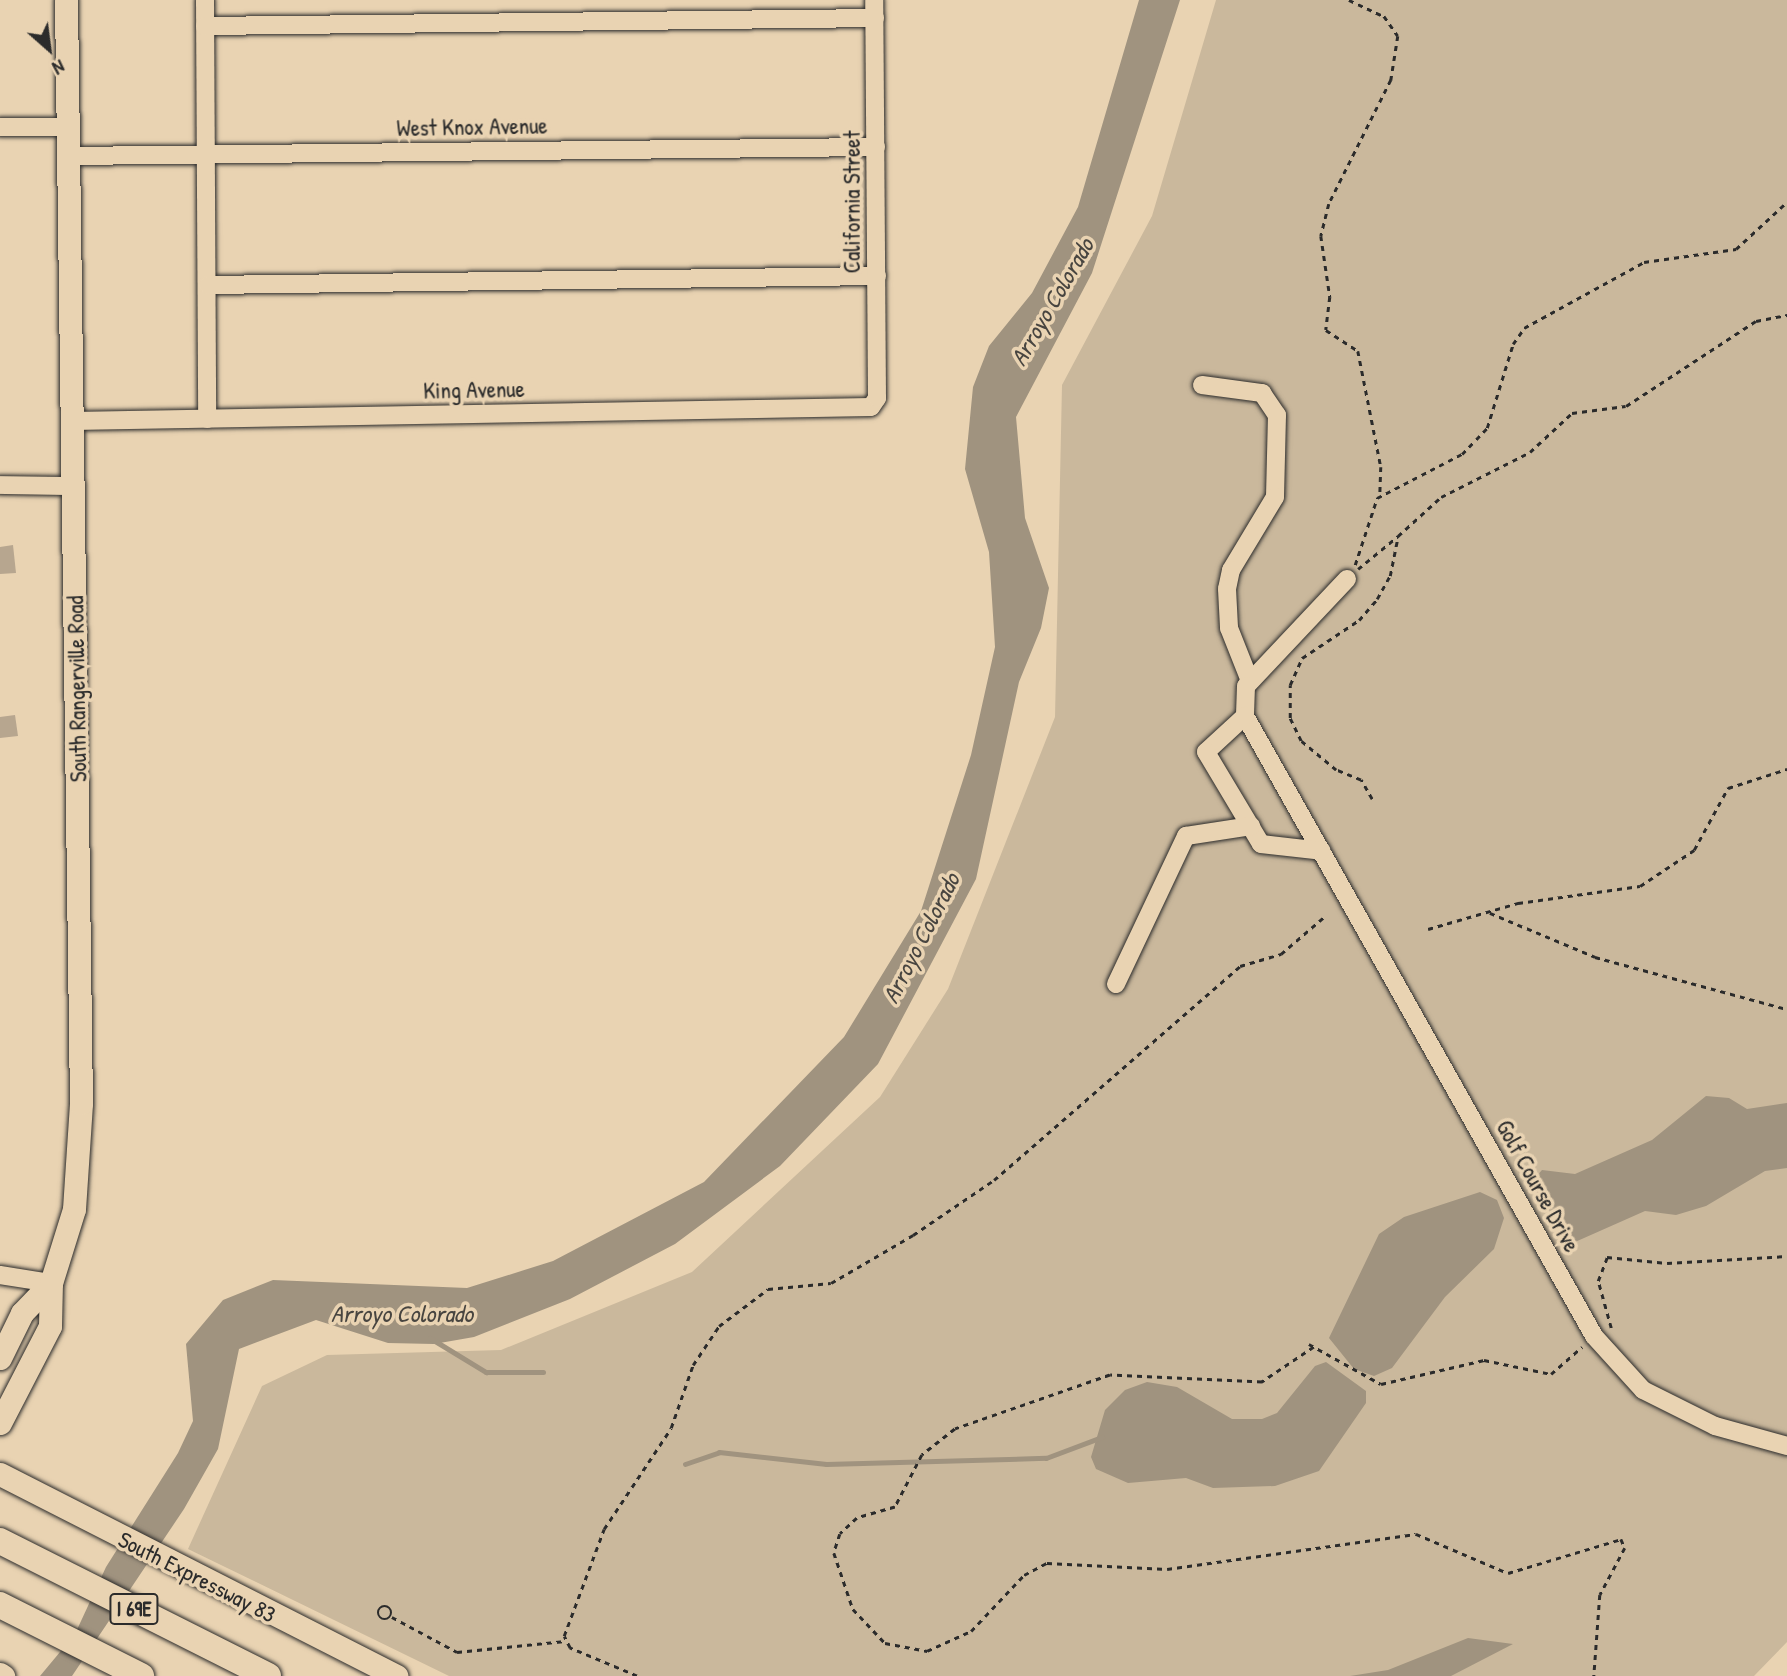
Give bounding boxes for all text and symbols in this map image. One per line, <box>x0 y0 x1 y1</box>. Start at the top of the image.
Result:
north arrow <box>14 14 84 84</box>
text: N <box>48 54 69 81</box>
street label: West Knox Avenue <box>396 112 548 142</box>
street label: California Street <box>838 131 866 273</box>
water label: Arroyo Colorado <box>1004 233 1100 371</box>
street label: King Avenue <box>423 375 525 405</box>
street label: South Rangerville Road <box>62 596 92 782</box>
water label: Arroyo Colorado <box>876 868 966 1008</box>
street label: Golf Course Drive <box>1490 1115 1586 1257</box>
water label: Arroyo Colorado <box>331 1300 473 1328</box>
street label: South Expressway 83 <box>114 1525 280 1629</box>
road number: I 69E <box>108 1592 160 1626</box>

